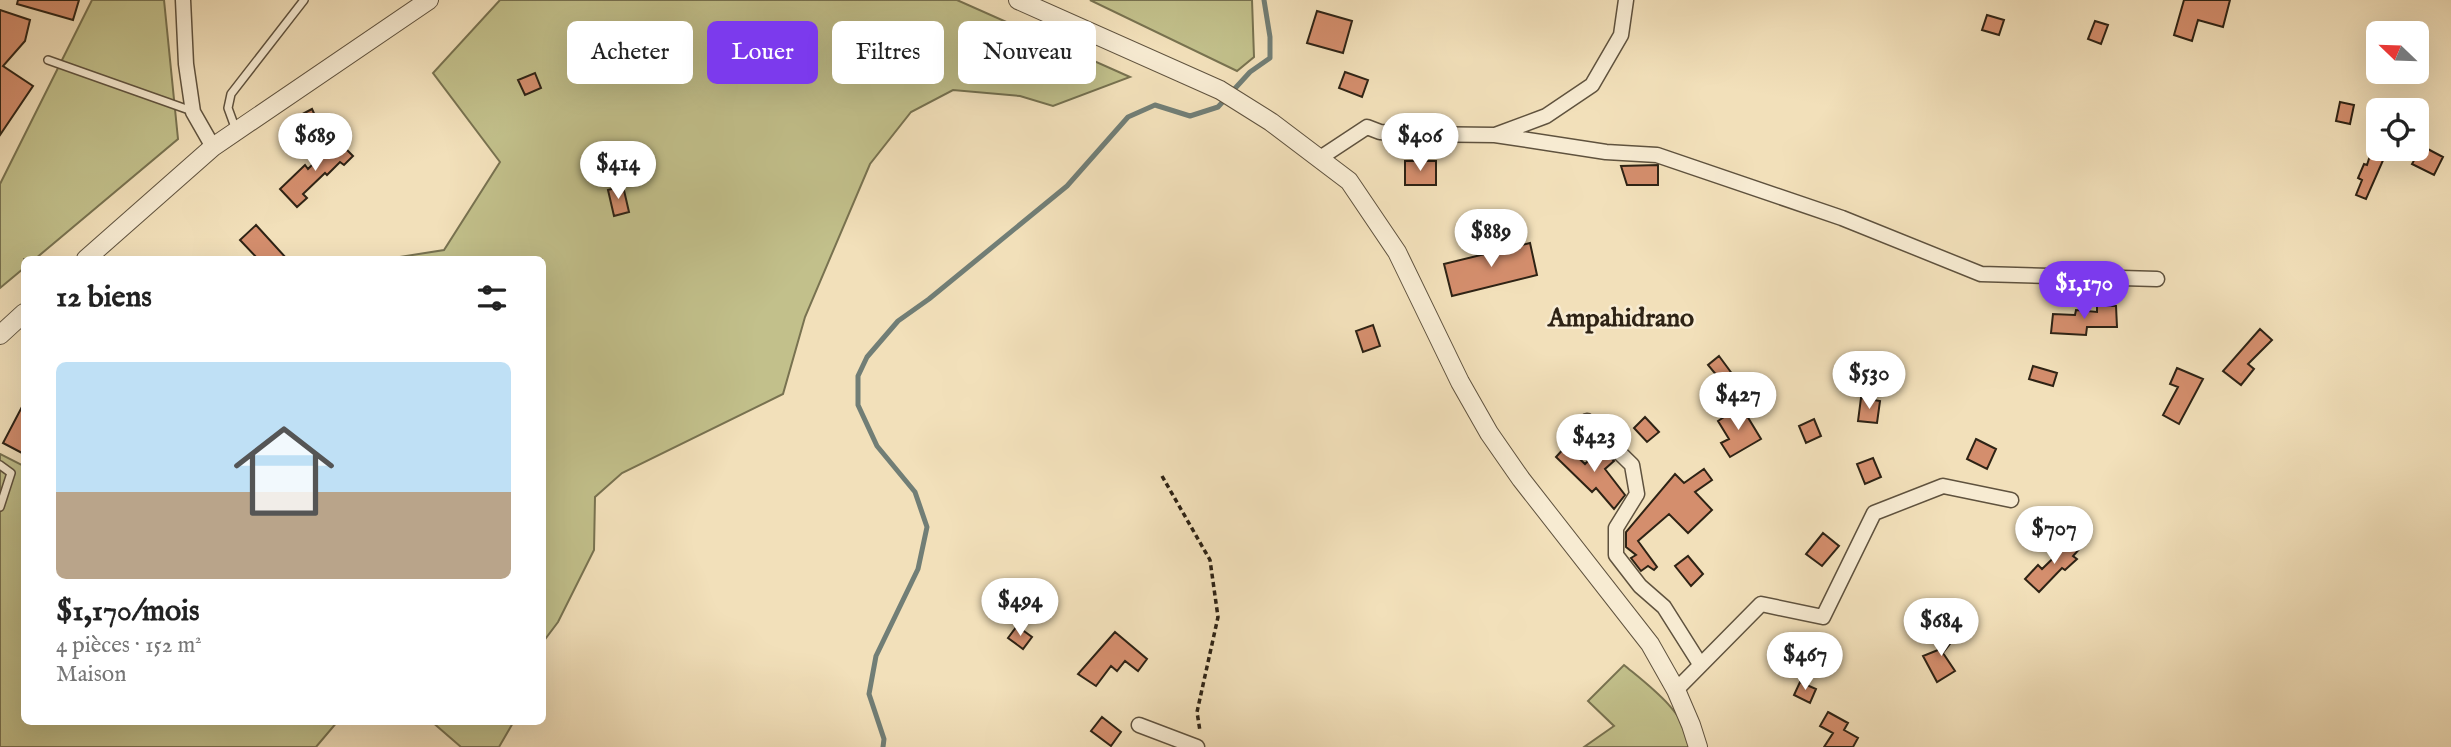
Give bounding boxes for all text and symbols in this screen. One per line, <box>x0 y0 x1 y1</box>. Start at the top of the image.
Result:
chip: Acheter <box>567 21 693 84</box>
chip: Louer <box>707 21 818 84</box>
chip: Filtres <box>832 21 944 84</box>
chip: Nouveau <box>958 21 1096 84</box>
north arrow <box>2366 21 2429 84</box>
map controls <box>2366 21 2429 161</box>
button: locate <box>2366 98 2429 161</box>
pin: $689 <box>274 114 356 173</box>
pin: $406 <box>1379 114 1461 173</box>
text: $689 <box>294 121 336 150</box>
text: $406 <box>1397 121 1443 150</box>
pin: $414 <box>577 142 659 201</box>
text: $414 <box>596 149 640 178</box>
pin: $889 <box>1450 210 1532 269</box>
text: $889 <box>1471 217 1511 246</box>
pin: $1,170 <box>2027 262 2141 321</box>
text: $1,170 <box>2055 269 2113 298</box>
text: 12 biens <box>56 279 152 317</box>
icon: filters <box>473 279 511 317</box>
district label: Ampahidrano <box>1547 302 1694 335</box>
pin: $530 <box>1828 352 1910 411</box>
text: $530 <box>1849 359 1889 388</box>
pin: $427 <box>1697 372 1779 432</box>
text: $427 <box>1715 380 1761 409</box>
icon: home <box>221 408 347 534</box>
pin: $423 <box>1553 414 1635 474</box>
text: $423 <box>1572 422 1616 451</box>
pin: $707 <box>2013 506 2095 566</box>
text: $707 <box>2031 514 2077 543</box>
pin: $494 <box>979 578 1061 638</box>
text: $494 <box>997 586 1043 615</box>
text: $1,170/mois <box>56 593 200 631</box>
pin: $684 <box>1900 598 1982 658</box>
text: $684 <box>1920 606 1962 635</box>
text: 4 pièces · 152 m² <box>56 631 202 660</box>
pin: $467 <box>1764 632 1846 692</box>
text: $467 <box>1783 640 1827 669</box>
text: Maison <box>56 660 126 689</box>

